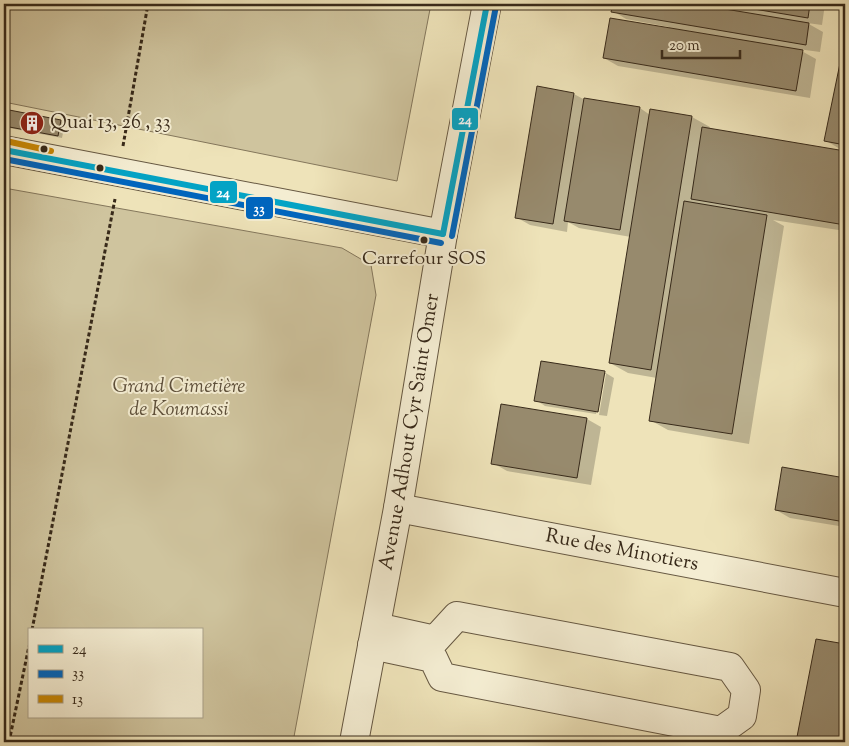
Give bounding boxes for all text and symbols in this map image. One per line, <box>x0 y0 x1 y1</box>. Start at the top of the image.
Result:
scale bar <box>662 28 739 60</box>
text: 20 m <box>669 36 700 57</box>
line badge: 24 <box>451 107 479 131</box>
place label: Quai 13, 26 , 33 <box>50 109 171 138</box>
building icon: Quai 13, 26 , 33 <box>19 110 45 136</box>
text: 24 <box>458 111 472 131</box>
unlabelled marker <box>39 144 49 154</box>
unlabelled marker <box>95 163 105 173</box>
line badge: 24 <box>209 180 238 204</box>
text: 24 <box>216 184 230 204</box>
line badge: 33 <box>245 196 274 220</box>
text: 33 <box>253 200 265 220</box>
marker: Carrefour SOS <box>419 235 429 245</box>
place label: Carrefour SOS <box>362 246 486 273</box>
street label: Avenue Adhout Cyr Saint Omer <box>372 291 448 573</box>
park label: Grand Cimetière de Koumassi <box>113 373 245 425</box>
street label: Rue des Minotiers <box>543 522 701 579</box>
legend <box>28 628 202 718</box>
text: 24 <box>72 640 87 661</box>
text: 33 <box>72 664 84 685</box>
text: 13 <box>72 690 83 711</box>

